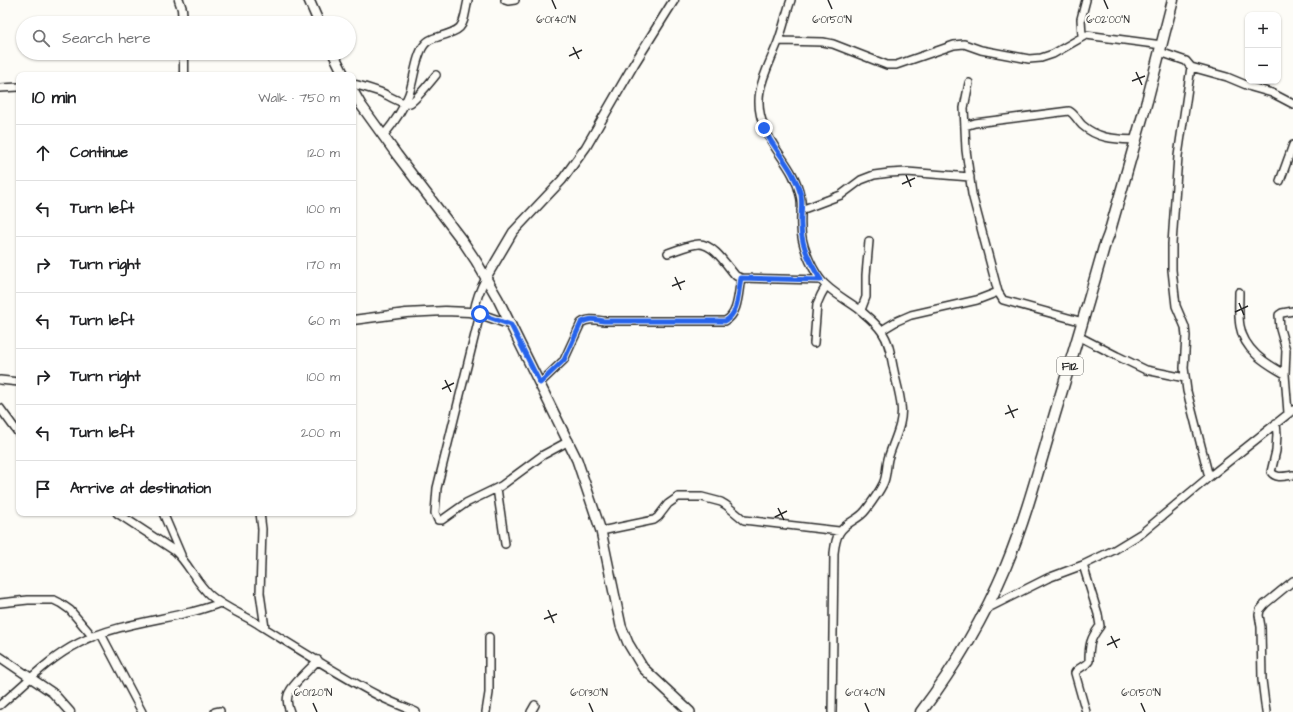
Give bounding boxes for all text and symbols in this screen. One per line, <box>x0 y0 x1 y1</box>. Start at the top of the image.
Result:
map controls <box>1245 12 1281 84</box>
button: + <box>1245 12 1281 48</box>
text: 6°01'40"N <box>536 13 576 27</box>
text: 6°01'50"N <box>812 13 852 27</box>
text: 6°02'00"N <box>1086 13 1130 27</box>
search box <box>16 16 356 60</box>
icon: search <box>30 27 52 49</box>
text: Search here <box>62 28 151 49</box>
button: − <box>1245 48 1281 84</box>
text: 10 min <box>32 86 76 110</box>
text: Walk · 750 m <box>258 89 340 107</box>
route end <box>755 119 773 137</box>
icon: ahead <box>32 142 54 164</box>
text: Continue <box>70 142 128 163</box>
text: 120 m <box>307 144 340 162</box>
icon: left <box>32 198 54 220</box>
text: Turn left <box>70 198 134 219</box>
text: 100 m <box>307 200 340 218</box>
icon: right <box>32 254 54 276</box>
text: Turn right <box>70 254 141 275</box>
text: 170 m <box>307 256 340 274</box>
route start <box>471 305 489 323</box>
icon: left <box>32 310 54 332</box>
text: Turn left <box>70 310 134 331</box>
text: 60 m <box>308 312 340 330</box>
road number: F112 <box>1057 357 1083 375</box>
icon: right <box>32 366 54 388</box>
text: Turn right <box>70 366 141 387</box>
text: 100 m <box>307 368 340 386</box>
icon: left <box>32 422 54 444</box>
text: Turn left <box>70 422 134 443</box>
text: 200 m <box>301 424 340 442</box>
icon: arrive <box>32 478 54 500</box>
text: Arrive at destination <box>70 478 211 499</box>
text: 6°01'20"N <box>294 686 332 700</box>
text: 6°01'30"N <box>570 686 608 700</box>
text: 6°01'40"N <box>845 686 885 700</box>
text: 6°01'50"N <box>1121 686 1161 700</box>

